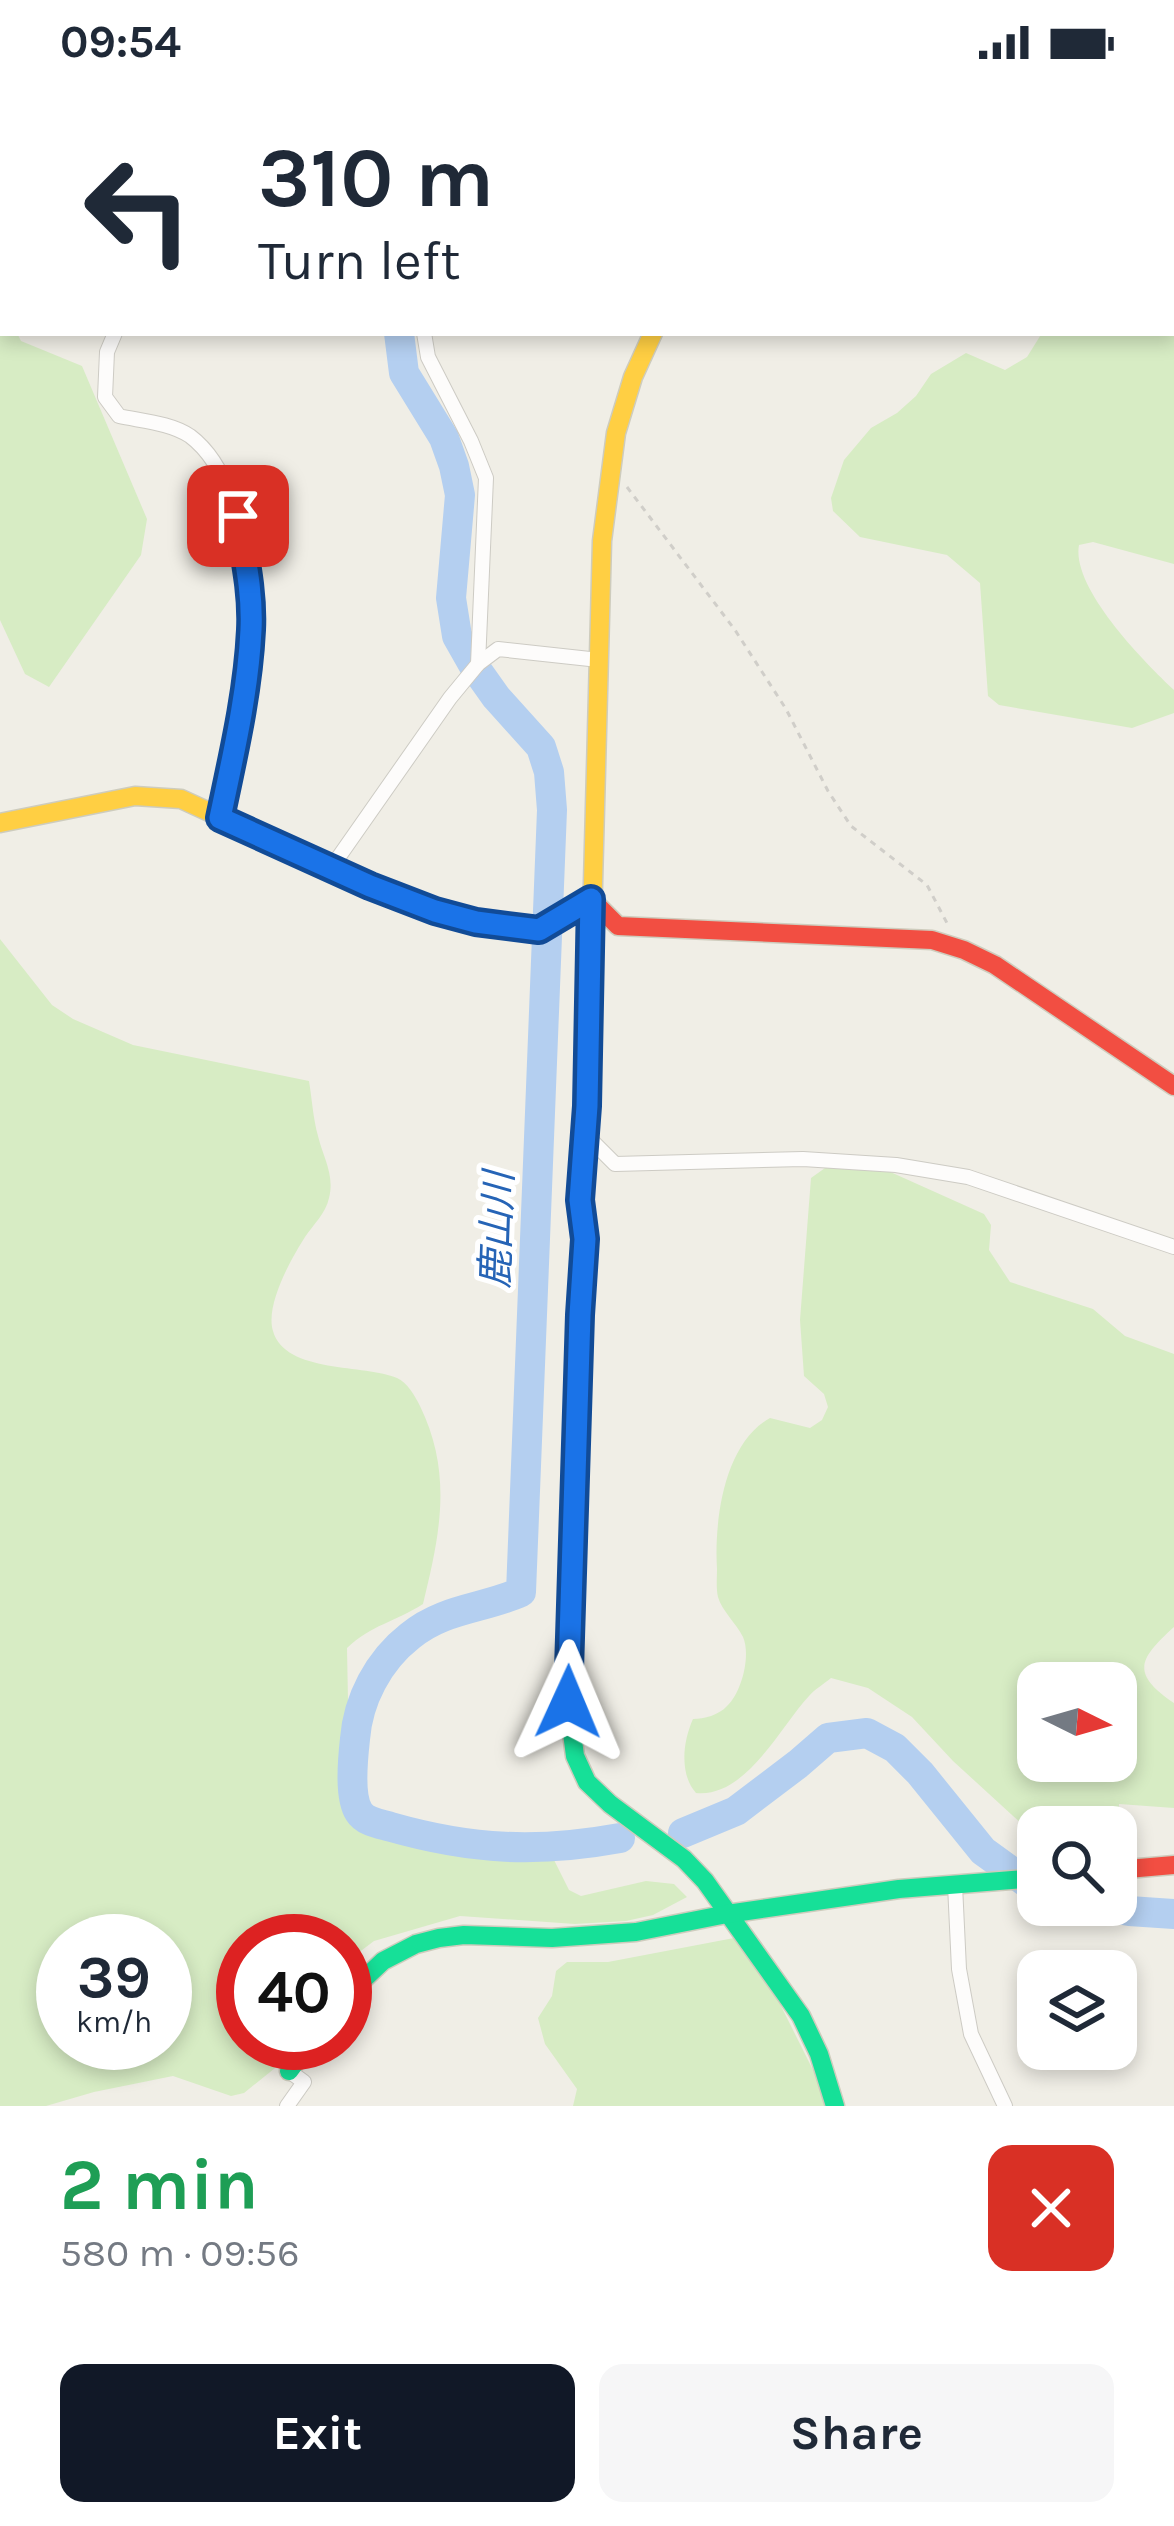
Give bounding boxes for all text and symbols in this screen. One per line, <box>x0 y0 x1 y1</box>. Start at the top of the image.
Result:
text: 09:54 <box>60 16 181 68</box>
text: 310 m <box>258 129 494 227</box>
icon: left <box>60 132 216 288</box>
text: Turn left <box>258 229 461 293</box>
pin <box>187 465 289 567</box>
icon: arrive <box>205 483 271 549</box>
water label: 鹿山川 <box>472 1167 522 1289</box>
position arrow <box>505 1639 631 1765</box>
north arrow <box>1017 1662 1137 1782</box>
map controls <box>1017 1662 1137 2070</box>
button: search <box>1017 1806 1137 1926</box>
speed limit sign: 40 <box>216 1914 372 2070</box>
text: 39 <box>77 1942 151 2012</box>
button: layers <box>1017 1950 1137 2070</box>
text: km/h <box>76 2004 152 2040</box>
text: 2 min <box>60 2143 259 2227</box>
button: close <box>988 2145 1114 2271</box>
text: 580 m · 09:56 <box>60 2230 299 2276</box>
button: Exit <box>60 2364 575 2502</box>
button: Share <box>599 2364 1114 2502</box>

